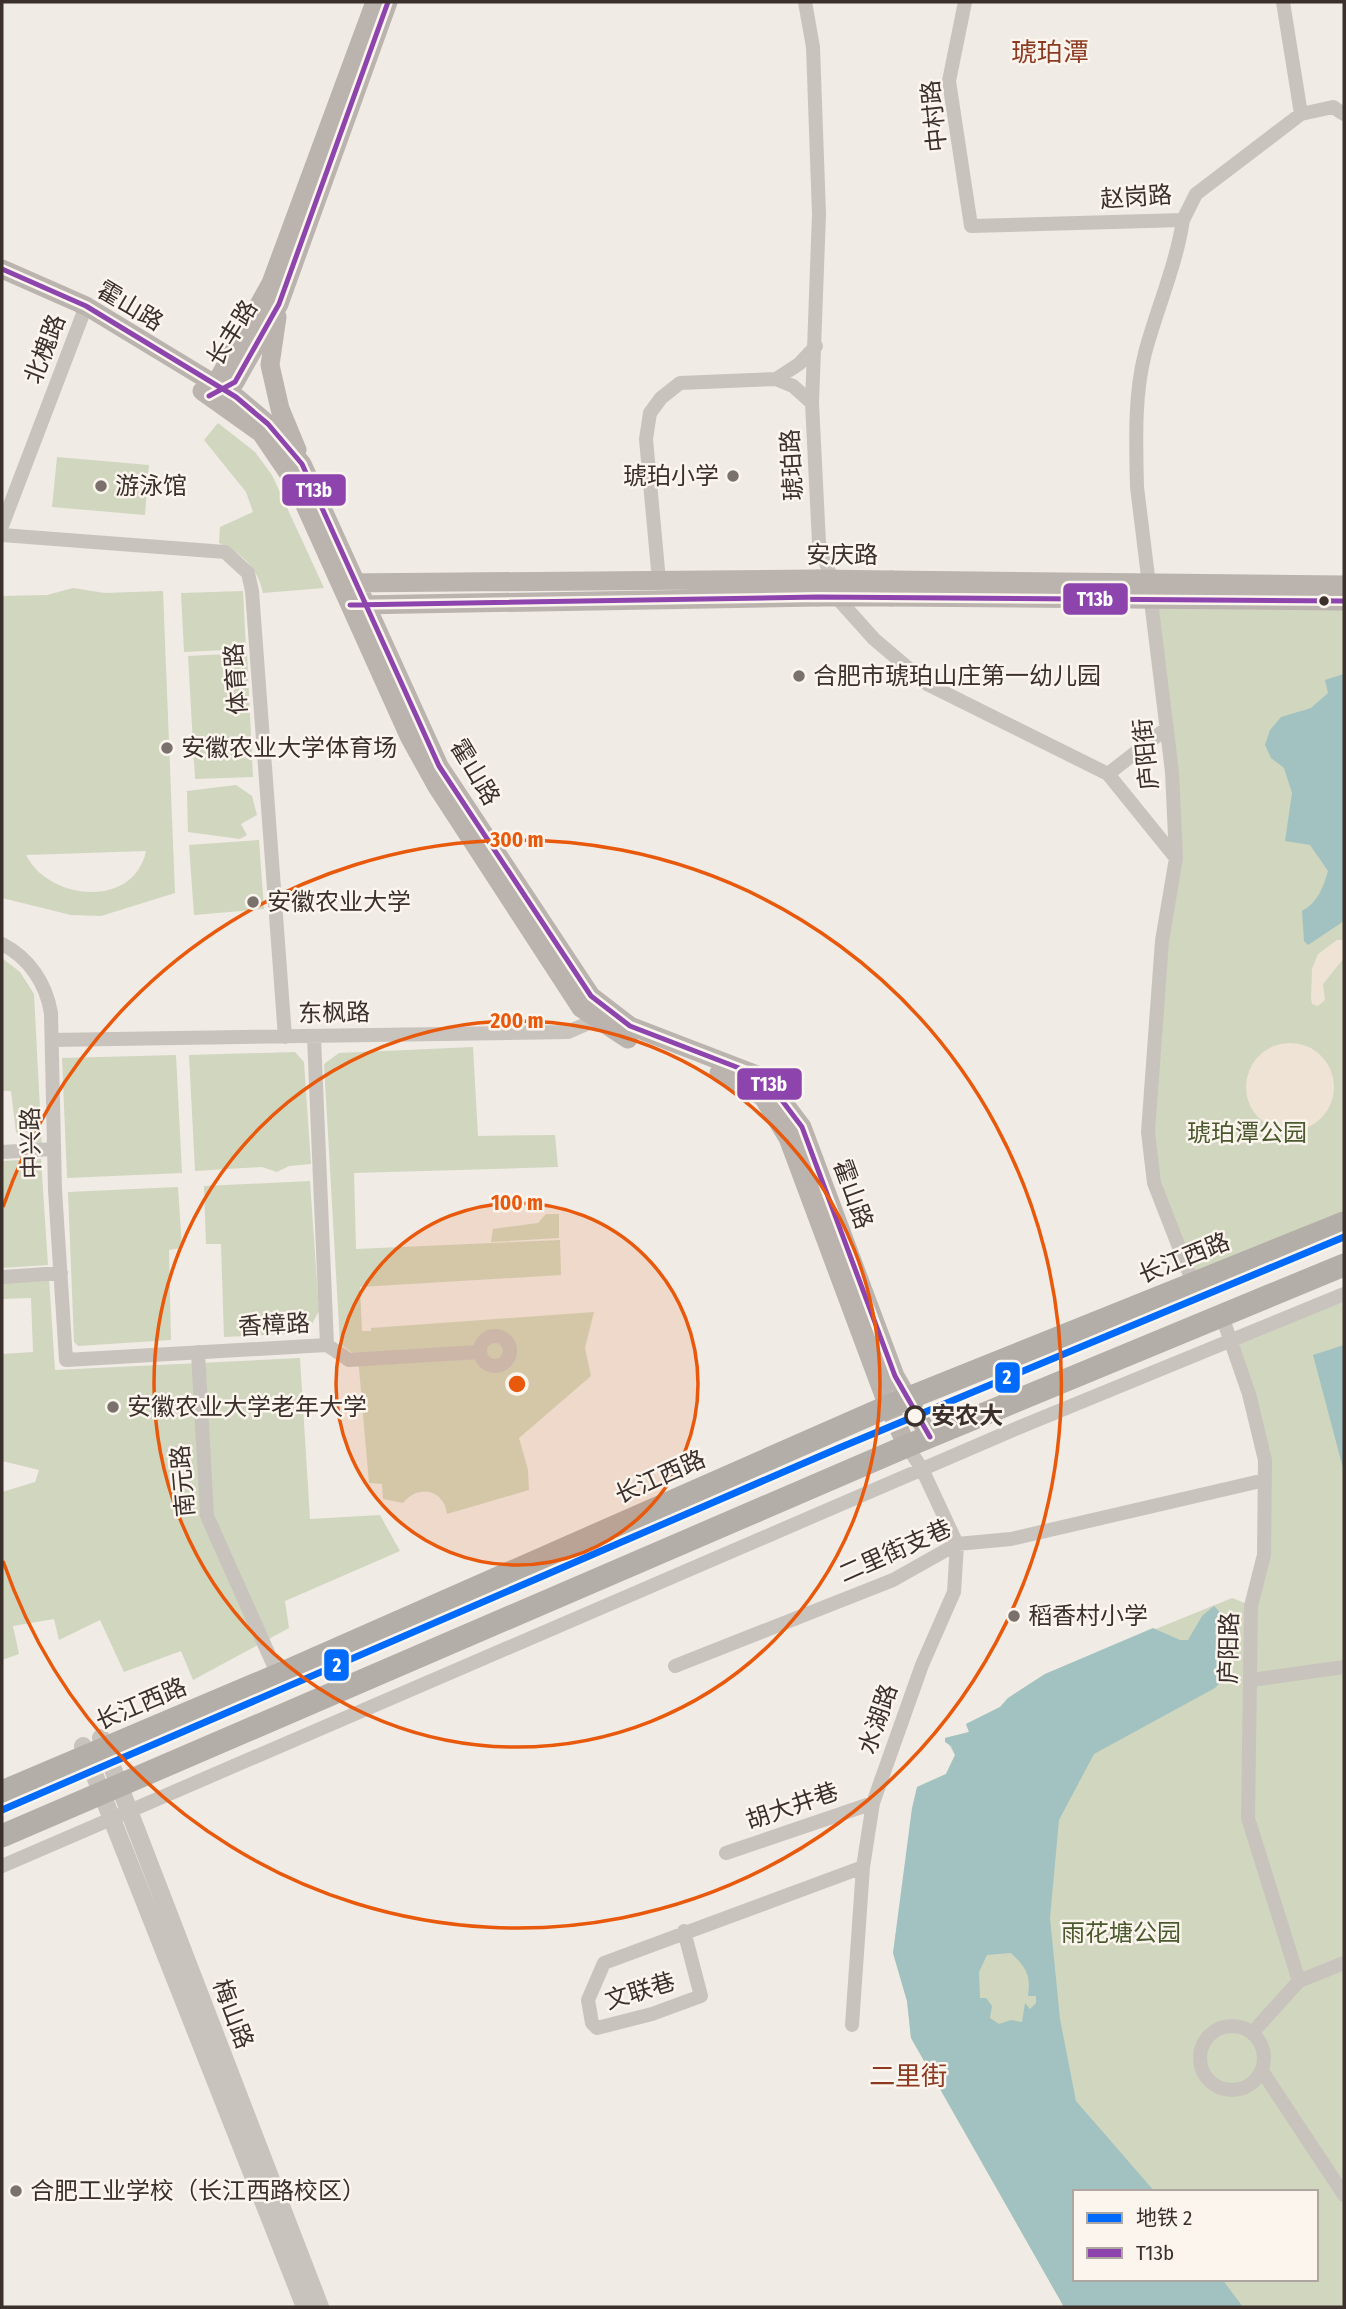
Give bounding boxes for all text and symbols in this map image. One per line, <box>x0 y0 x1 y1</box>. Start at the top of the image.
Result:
district label: 琥珀潭 <box>1011 37 1089 68</box>
street label: 中村路 <box>916 79 952 153</box>
street label: 赵岗路 <box>1099 181 1173 213</box>
street label: 霍山路 <box>92 275 168 337</box>
street label: 长丰路 <box>201 295 263 371</box>
street label: 北槐路 <box>19 310 71 388</box>
street label: 琥珀路 <box>776 428 808 502</box>
place label: 琥珀小学 <box>623 462 719 490</box>
marker: 琥珀小学 <box>725 468 741 484</box>
place label: 游泳馆 <box>115 472 187 500</box>
line badge: T13b <box>281 473 347 507</box>
marker: 游泳馆 <box>93 478 109 494</box>
text: T13b <box>296 479 332 502</box>
street label: 安庆路 <box>806 541 878 569</box>
line badge: T13b <box>1062 582 1129 616</box>
text: T13b <box>1077 588 1113 611</box>
unlabelled marker <box>1317 594 1331 608</box>
street label: 体育路 <box>220 642 252 716</box>
place label: 合肥市琥珀山庄第一幼儿园 <box>813 662 1101 690</box>
marker: 合肥市琥珀山庄第一幼儿园 <box>791 668 807 684</box>
street label: 庐阳街 <box>1128 717 1164 791</box>
place label: 安徽农业大学体育场 <box>181 734 397 762</box>
street label: 霍山路 <box>444 734 506 810</box>
marker: 安徽农业大学体育场 <box>159 740 175 756</box>
text: 300 m <box>489 827 544 853</box>
place label: 安徽农业大学 <box>267 888 411 916</box>
marker: 安徽农业大学 <box>245 894 261 910</box>
street label: 东枫路 <box>298 998 370 1028</box>
text: 200 m <box>489 1008 544 1034</box>
line badge: T13b <box>736 1067 803 1101</box>
text: T13b <box>751 1073 787 1096</box>
street label: 中兴路 <box>16 1107 46 1179</box>
park label: 琥珀潭公园 <box>1187 1119 1307 1147</box>
street label: 霍山路 <box>828 1155 878 1233</box>
text: 100 m <box>491 1190 543 1216</box>
street label: 长江西路 <box>1134 1227 1234 1289</box>
street label: 香樟路 <box>237 1309 311 1341</box>
line badge: 2 <box>994 1361 1021 1394</box>
text: 2 <box>1002 1366 1012 1389</box>
centre of rings <box>505 1372 529 1396</box>
place label: 安徽农业大学老年大学 <box>127 1393 367 1421</box>
marker: 安徽农业大学老年大学 <box>105 1399 121 1415</box>
place label: 安农大 <box>931 1402 1003 1430</box>
marker: 安农大 <box>905 1406 925 1426</box>
street label: 南元路 <box>166 1444 200 1518</box>
street label: 长江西路 <box>610 1445 710 1509</box>
street label: 二里街支巷 <box>834 1514 956 1588</box>
place label: 稻香村小学 <box>1028 1602 1148 1630</box>
marker: 稻香村小学 <box>1006 1608 1022 1624</box>
street label: 庐阳路 <box>1214 1612 1244 1684</box>
line badge: 2 <box>323 1648 350 1682</box>
text: 2 <box>332 1654 342 1677</box>
street label: 长江西路 <box>91 1672 191 1736</box>
street label: 水湖路 <box>853 1680 903 1758</box>
street label: 胡大井巷 <box>742 1777 842 1835</box>
park label: 雨花塘公园 <box>1061 1919 1181 1947</box>
street label: 文联巷 <box>601 1967 679 2015</box>
street label: 梅山路 <box>207 1975 259 2053</box>
district label: 二里街 <box>869 2061 947 2092</box>
place label: 合肥工业学校（长江西路校区） <box>30 2177 366 2205</box>
marker: 合肥工业学校（长江西路校区） <box>8 2183 24 2199</box>
legend <box>1073 2190 1318 2281</box>
text: 地铁 2 <box>1136 2205 1192 2231</box>
text: T13b <box>1136 2240 1174 2266</box>

